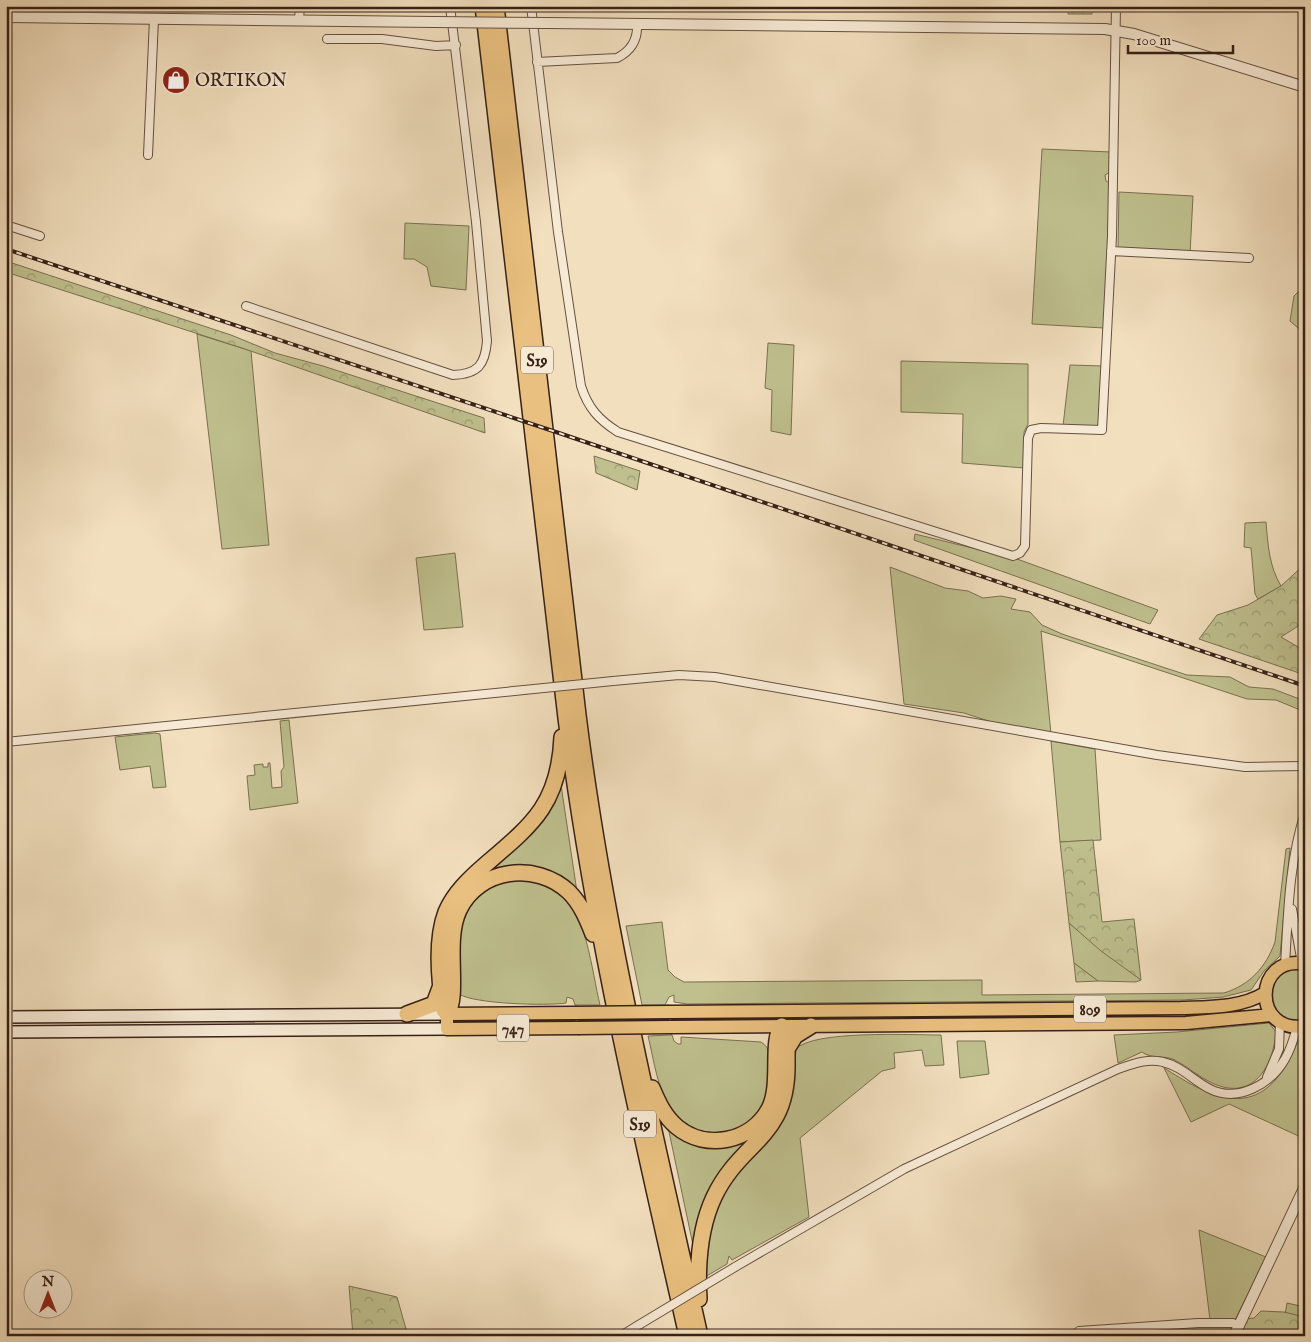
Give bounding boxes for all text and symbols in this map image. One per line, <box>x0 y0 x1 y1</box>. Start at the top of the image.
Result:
scale bar <box>1128 22 1234 54</box>
text: 100 m <box>1136 31 1172 50</box>
shop icon: ORTIKON <box>161 65 191 95</box>
place label: ORTIKON <box>195 70 287 93</box>
road number: S19 <box>521 346 553 374</box>
road number: 809 <box>1074 996 1106 1022</box>
road number: 747 <box>497 1014 529 1042</box>
road number: S19 <box>624 1110 656 1138</box>
north arrow <box>22 1270 72 1320</box>
text: N <box>41 1273 54 1291</box>

